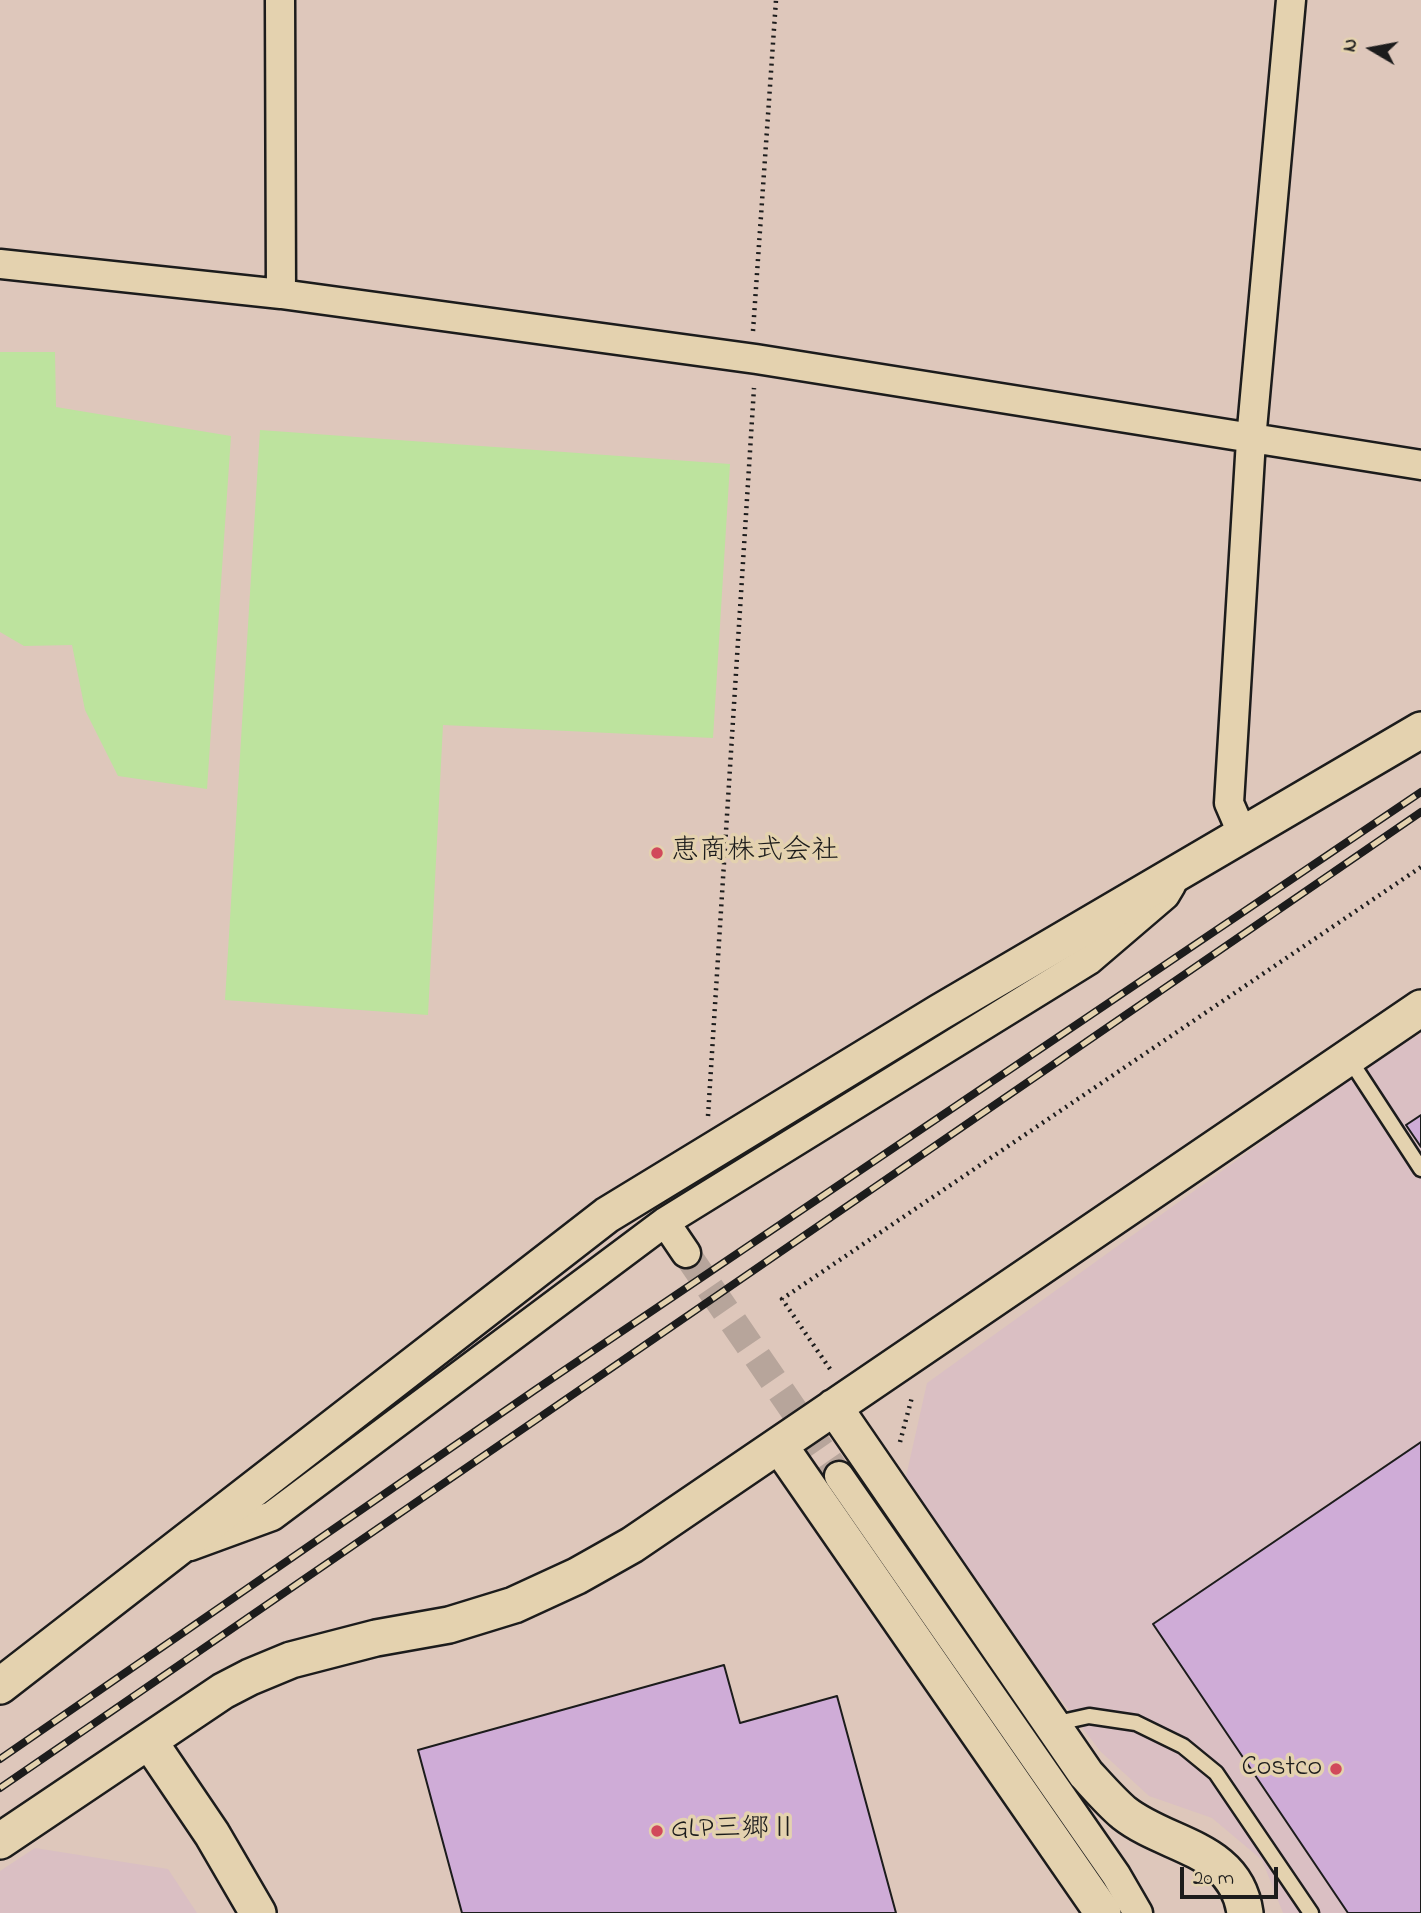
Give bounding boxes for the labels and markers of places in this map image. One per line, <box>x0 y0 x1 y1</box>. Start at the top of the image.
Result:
place label: 恵商株式会社 <box>671 836 839 870</box>
marker: 恵商株式会社 <box>649 845 665 861</box>
place label: Costco <box>1241 1752 1322 1786</box>
marker: Costco <box>1328 1761 1344 1777</box>
place label: GLP三郷Ⅱ <box>671 1814 797 1848</box>
marker: GLP三郷Ⅱ <box>649 1823 665 1839</box>

